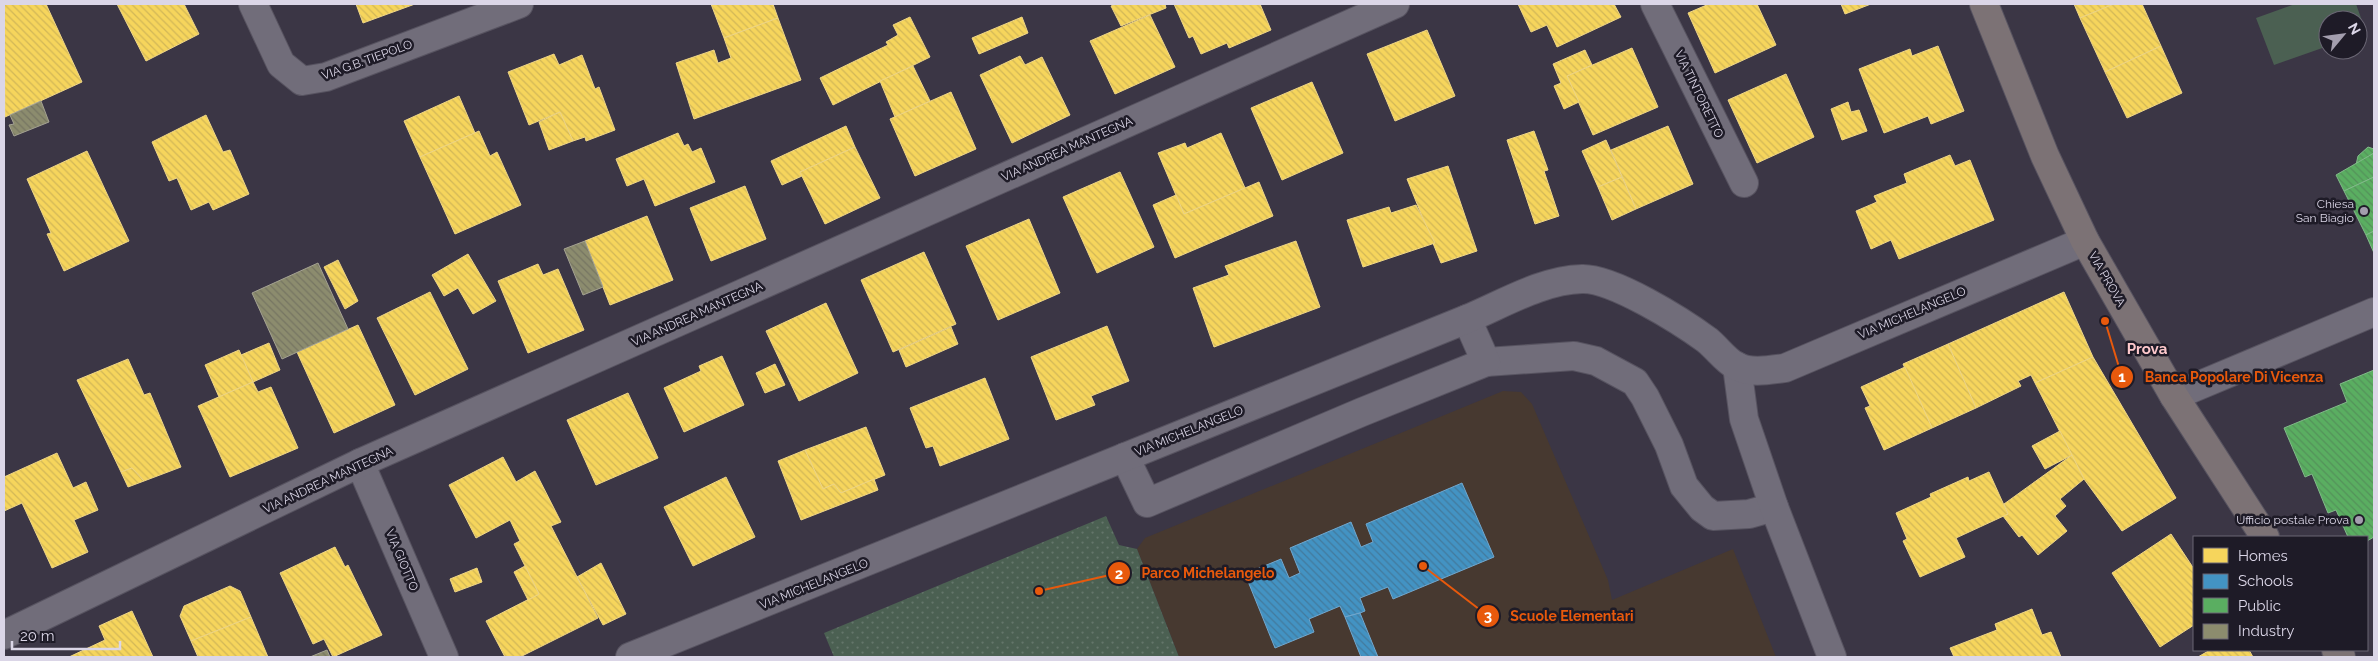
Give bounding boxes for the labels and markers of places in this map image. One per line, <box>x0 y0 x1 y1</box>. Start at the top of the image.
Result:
place label: Chiesa San Biagio <box>2296 197 2354 225</box>
marker: Chiesa San Biagio <box>2358 205 2370 217</box>
callout: Banca Popolare Di Vicenza <box>2109 363 2333 392</box>
place label: Ufficio postale Prova <box>2236 513 2349 527</box>
marker: Ufficio postale Prova <box>2353 514 2365 526</box>
callout: Parco Michelangelo <box>1107 559 1285 588</box>
callout: Scuole Elementari <box>1475 602 1644 631</box>

